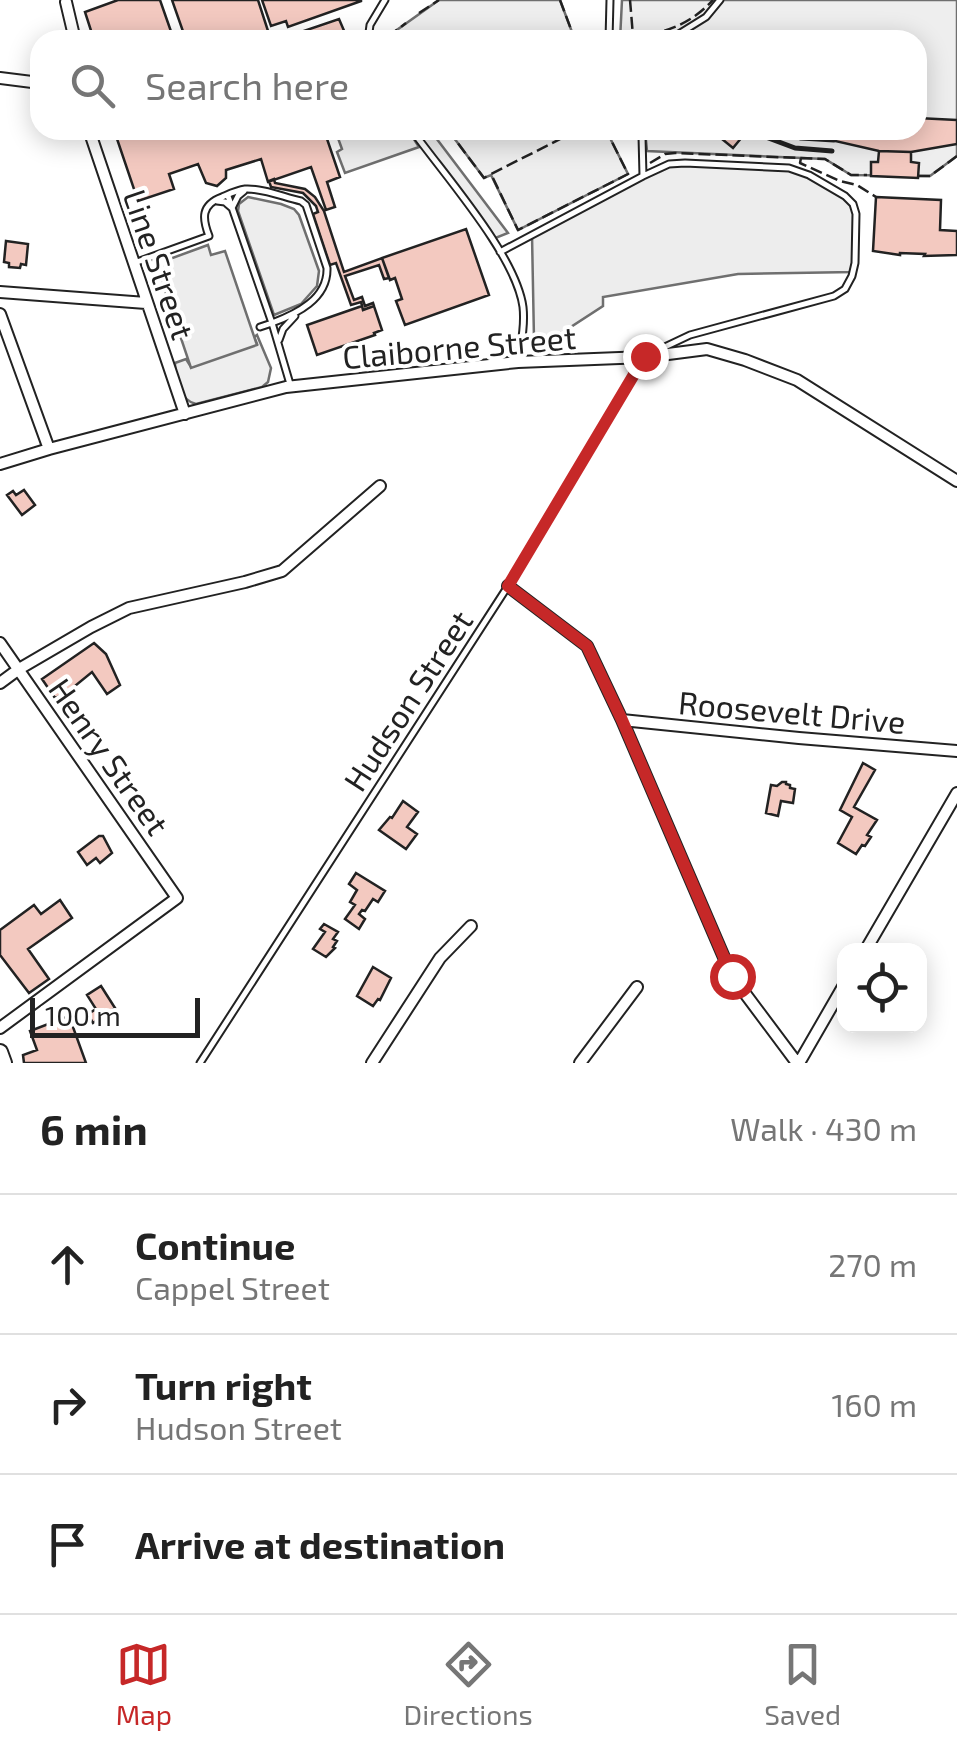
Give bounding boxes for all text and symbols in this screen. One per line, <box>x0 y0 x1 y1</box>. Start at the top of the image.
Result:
search box <box>30 30 927 140</box>
icon: search <box>65 58 120 113</box>
text: Search here <box>145 62 349 108</box>
street label: Line Street <box>117 184 203 344</box>
street label: Claiborne Street <box>341 317 577 375</box>
route end <box>623 334 669 380</box>
street label: Hudson Street <box>335 603 479 797</box>
street label: Henry Street <box>42 670 178 842</box>
street label: Roosevelt Drive <box>677 682 907 740</box>
map controls <box>837 943 927 1033</box>
button: locate <box>837 943 927 1033</box>
route start <box>710 954 756 1000</box>
scale bar <box>30 993 200 1038</box>
text: 100 m <box>45 998 121 1032</box>
text: 6 min <box>40 1103 148 1153</box>
text: Walk · 430 m <box>730 1109 917 1147</box>
text: Continue <box>135 1222 295 1268</box>
icon: ahead <box>40 1237 95 1292</box>
text: 270 m <box>828 1245 917 1283</box>
text: Cappel Street <box>135 1268 330 1306</box>
text: Turn right <box>135 1362 312 1408</box>
icon: right <box>40 1377 95 1432</box>
text: 160 m <box>831 1385 917 1423</box>
text: Hudson Street <box>135 1408 342 1446</box>
icon: arrive <box>40 1517 95 1572</box>
text: Arrive at destination <box>135 1521 505 1567</box>
tab: Map <box>116 1637 172 1731</box>
tab: Directions <box>404 1637 533 1731</box>
tab: Saved <box>764 1637 841 1731</box>

